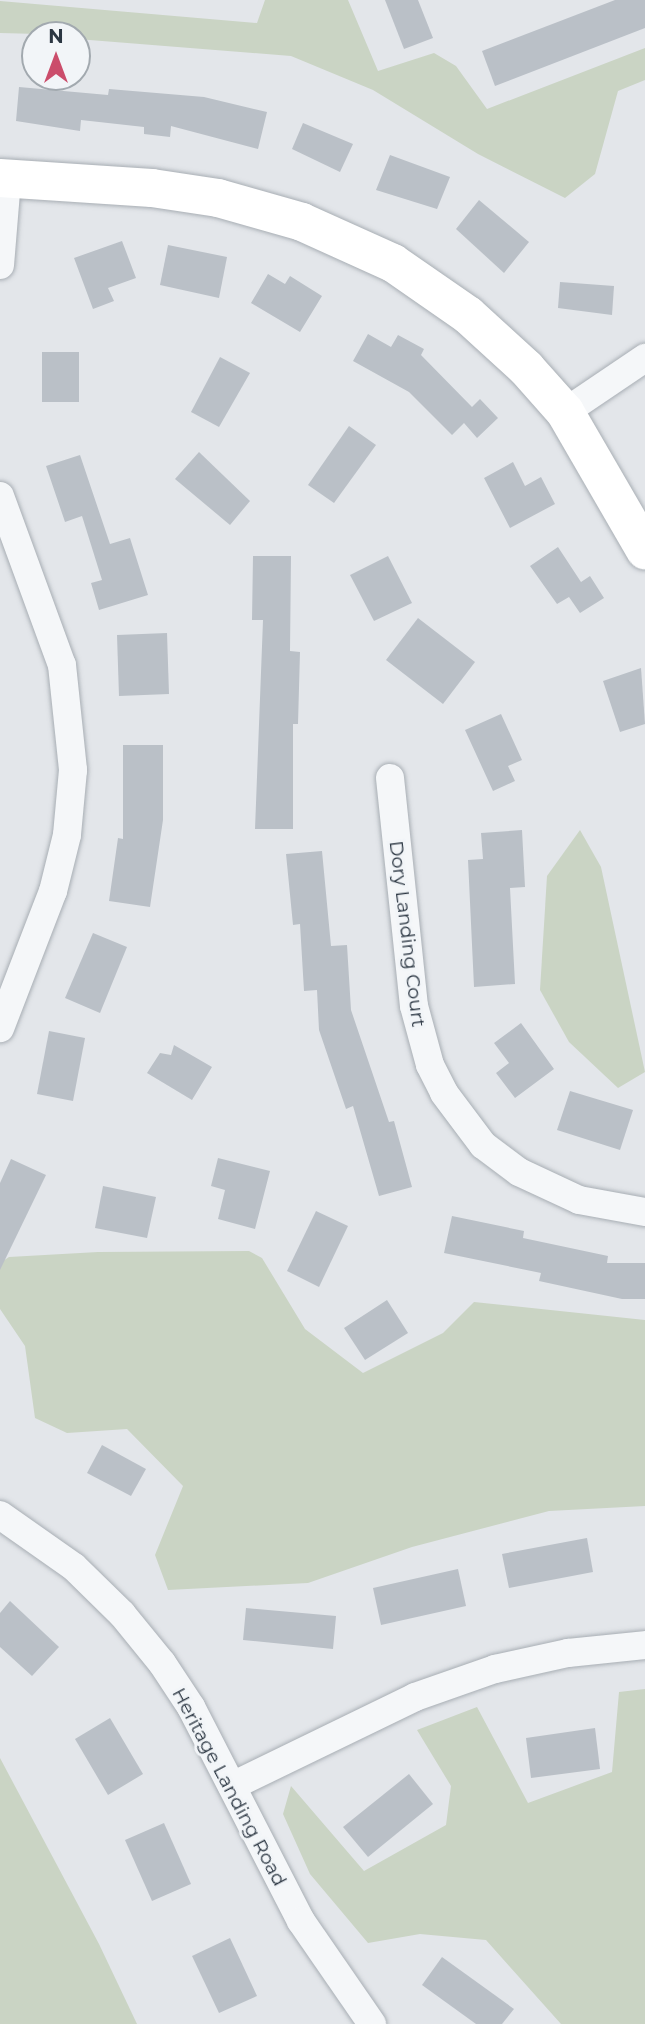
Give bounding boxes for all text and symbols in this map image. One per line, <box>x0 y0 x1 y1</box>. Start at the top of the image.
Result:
north arrow <box>21 21 91 91</box>
text: N <box>48 25 64 48</box>
street label: Dory Landing Court <box>384 839 430 1029</box>
street label: Heritage Landing Road <box>167 1684 291 1890</box>

